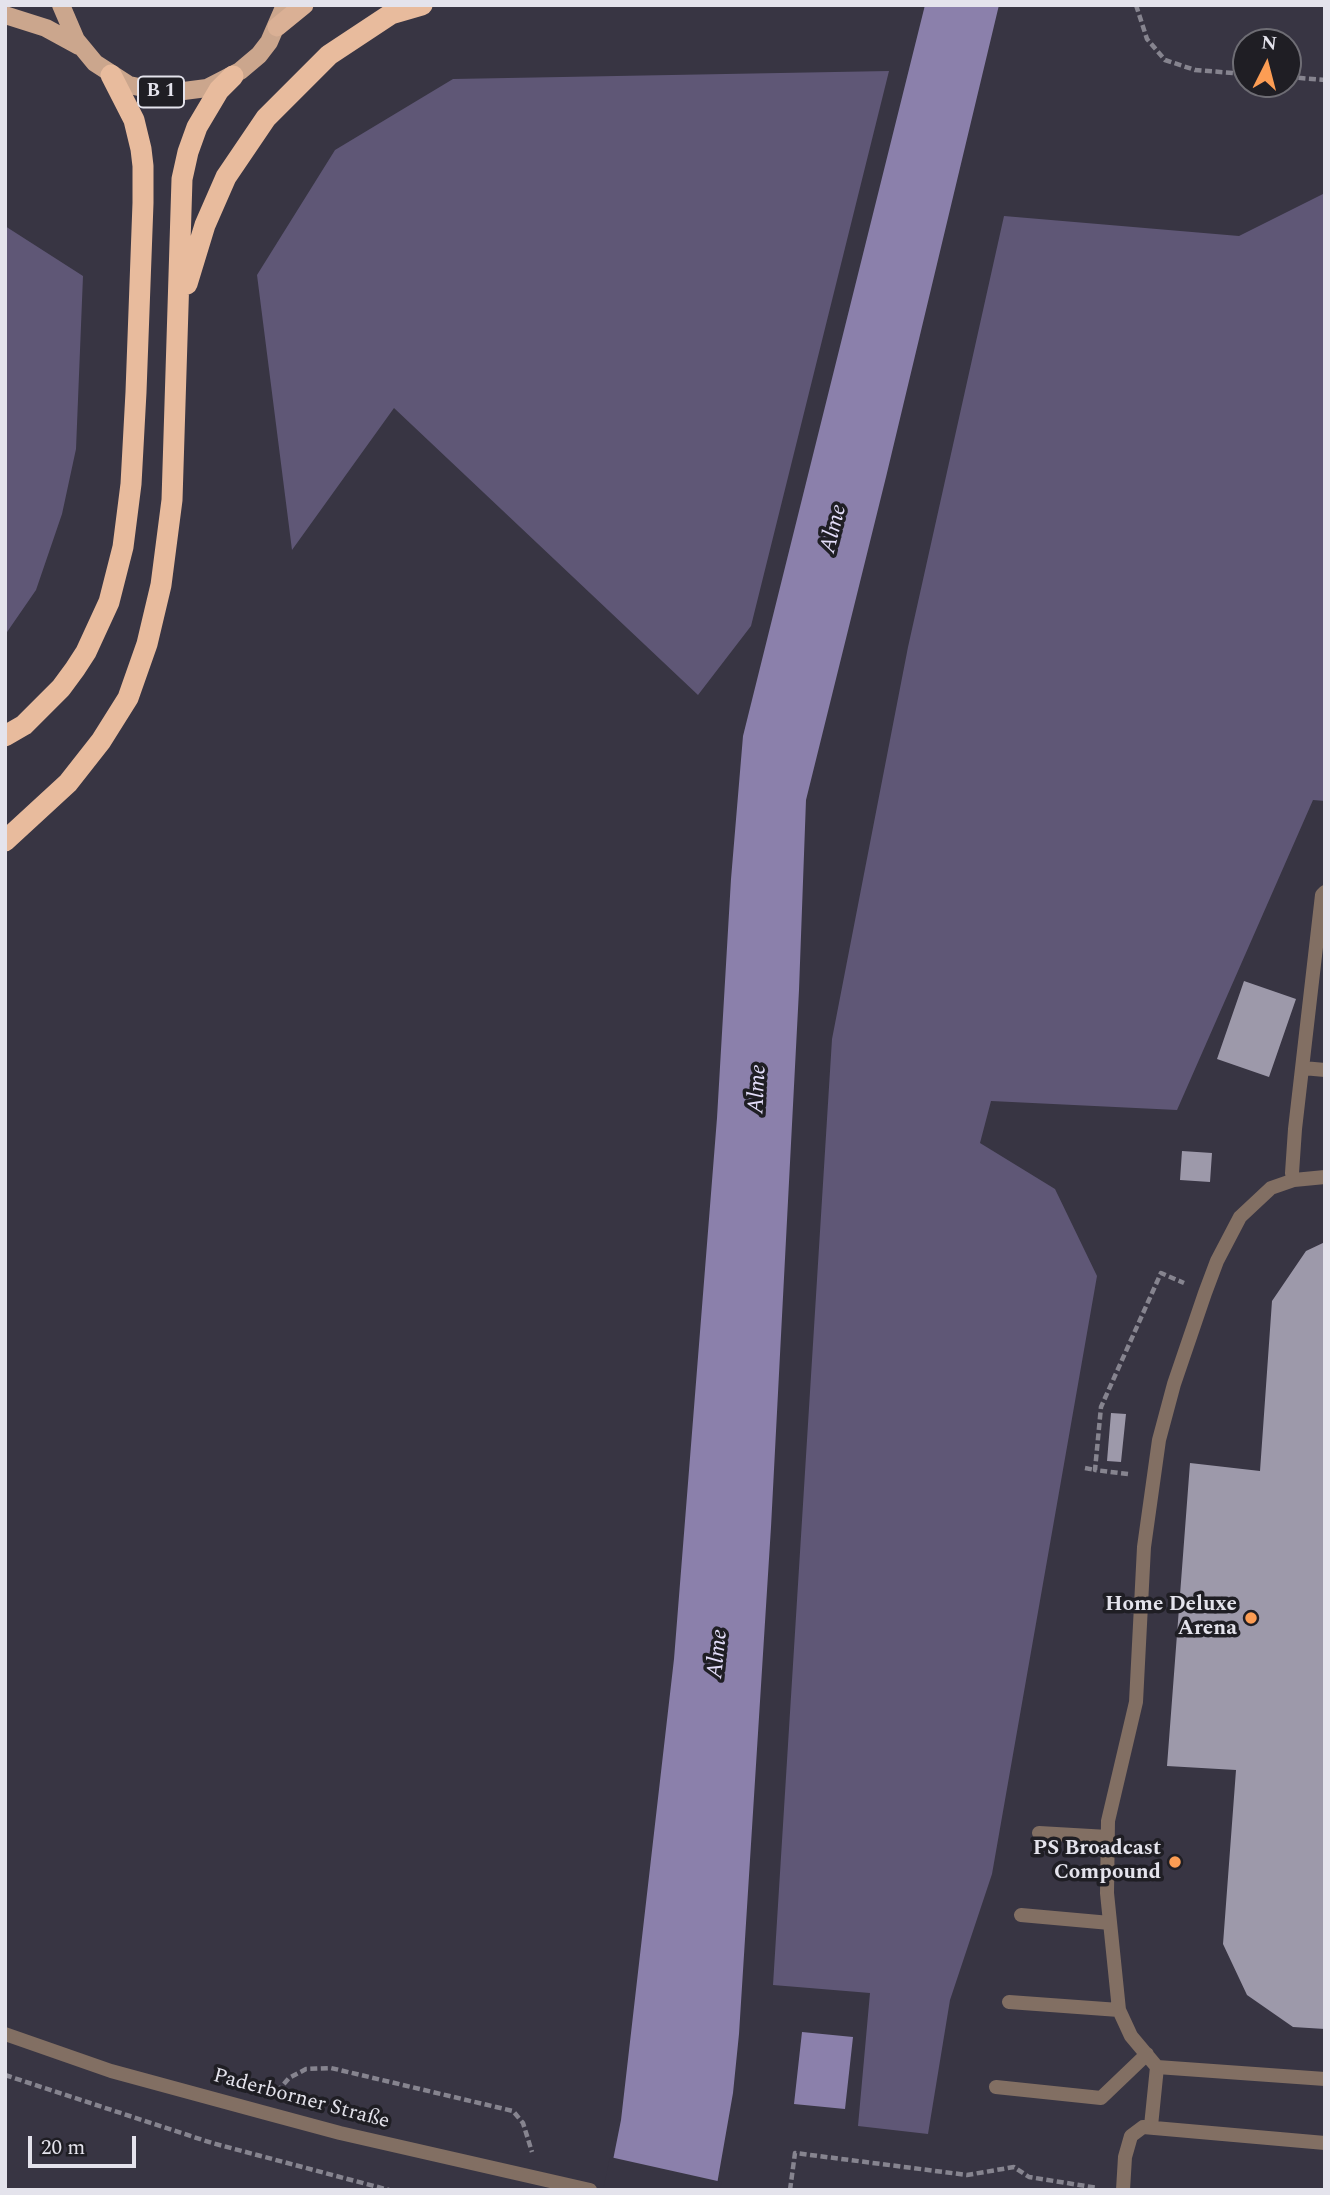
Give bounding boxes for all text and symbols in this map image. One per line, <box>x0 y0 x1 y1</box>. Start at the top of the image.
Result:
north arrow <box>1232 28 1302 98</box>
text: N <box>1260 28 1278 59</box>
road number: B 1 <box>138 76 184 108</box>
water label: Alme <box>816 502 854 556</box>
water label: Alme <box>744 1064 774 1114</box>
place label: Home Deluxe Arena <box>1105 1593 1237 1643</box>
marker: Home Deluxe Arena <box>1243 1610 1259 1626</box>
water label: Alme <box>703 1628 735 1680</box>
place label: PS Broadcast Compound <box>1033 1837 1161 1887</box>
marker: PS Broadcast Compound <box>1167 1854 1183 1870</box>
street label: Paderborner Straße <box>210 2064 392 2136</box>
scale bar <box>32 2122 140 2166</box>
text: 20 m <box>41 2132 85 2164</box>

